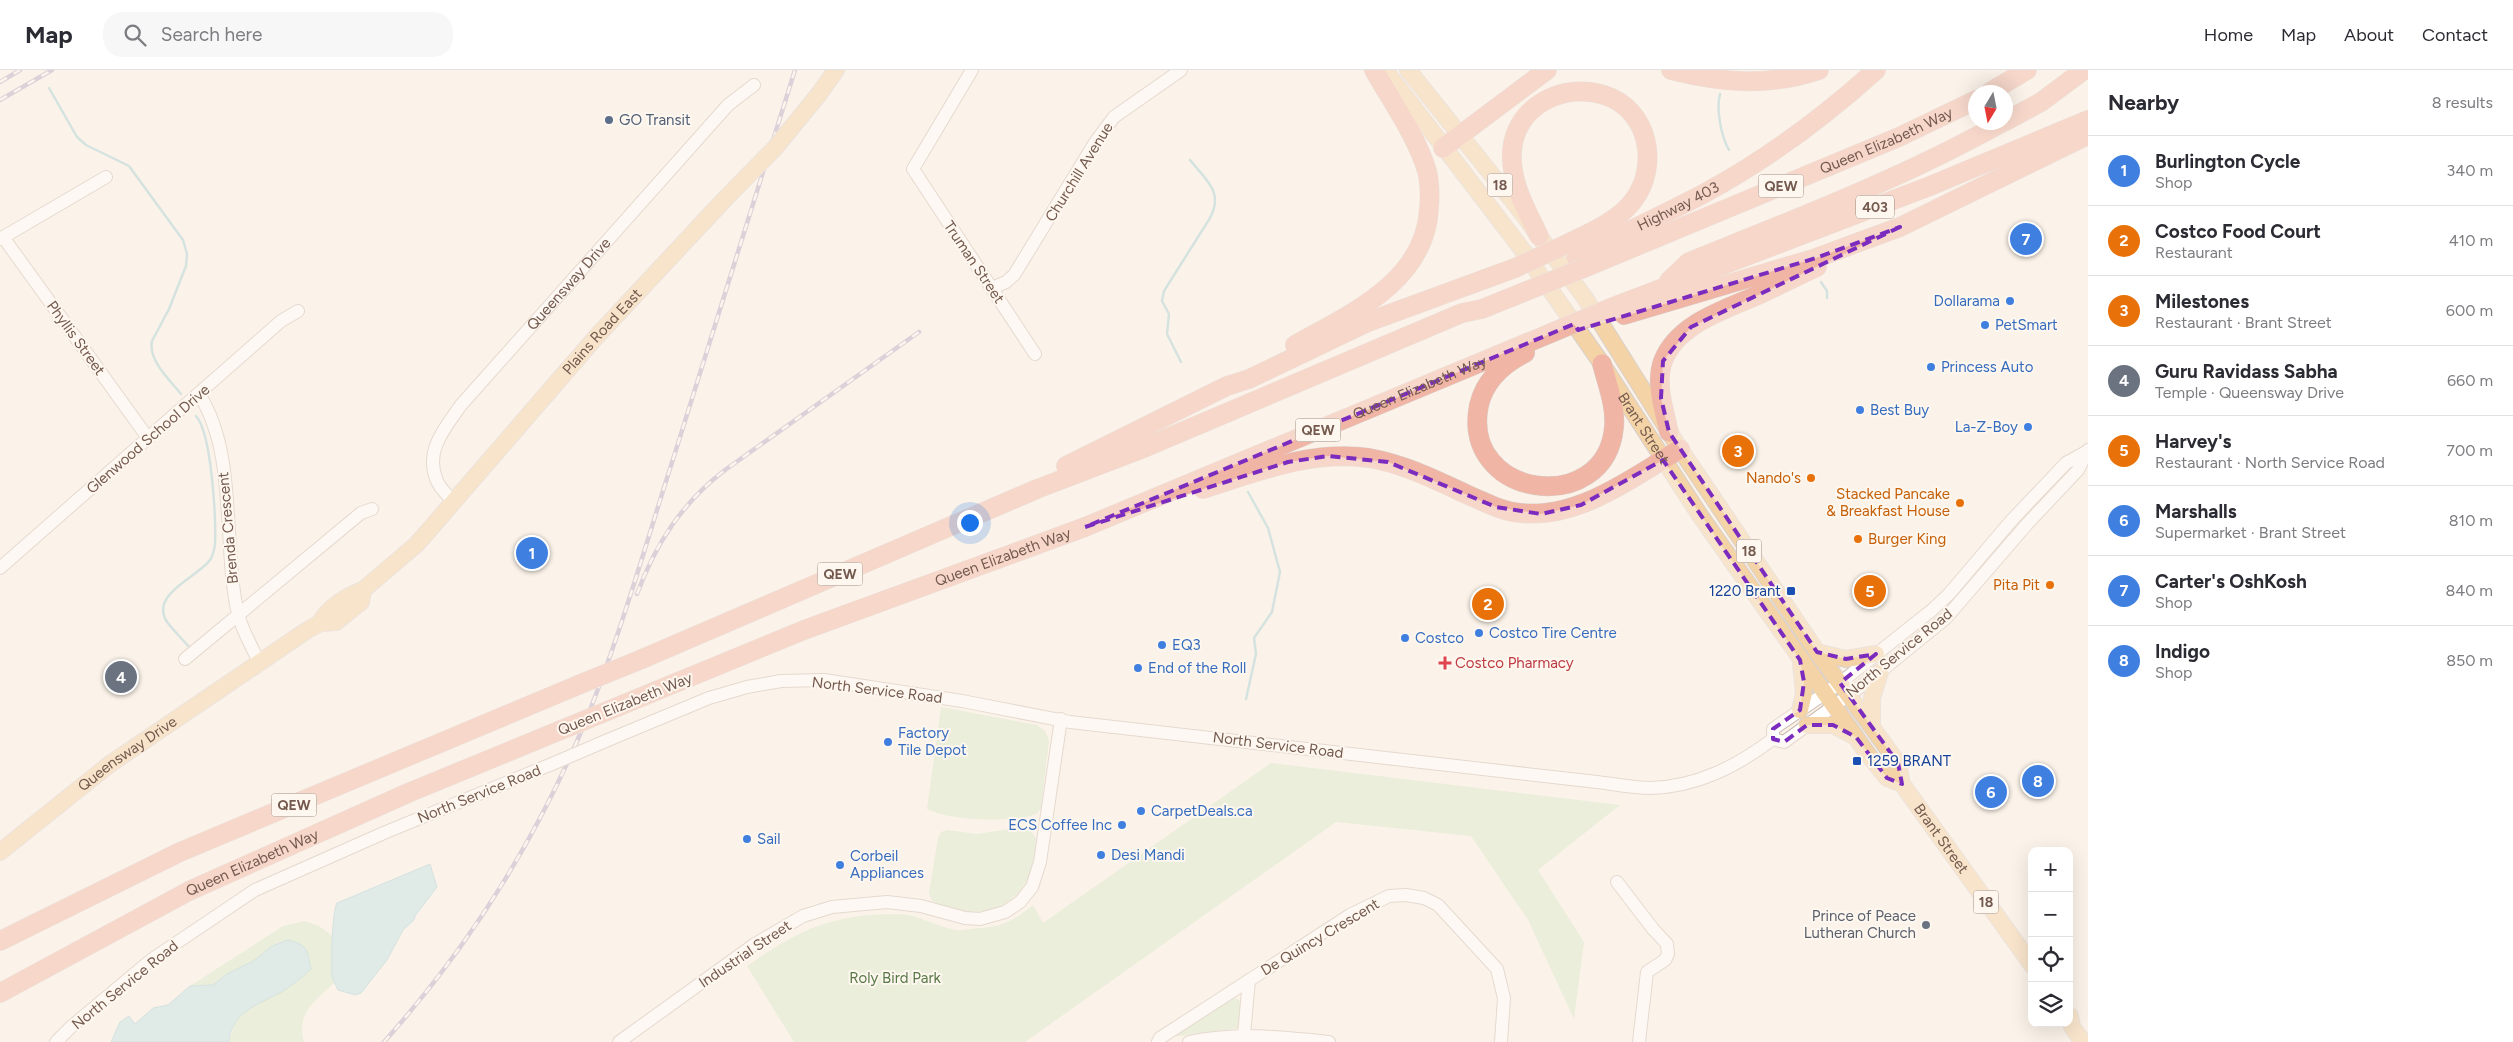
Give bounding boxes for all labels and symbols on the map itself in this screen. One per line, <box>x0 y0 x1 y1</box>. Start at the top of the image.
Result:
north arrow <box>1968 85 2013 130</box>
street label: Queen Elizabeth Way <box>1817 104 1956 178</box>
place label: GO Transit <box>619 111 691 129</box>
marker: GO Transit <box>603 114 615 126</box>
street label: Churchill Avenue <box>1041 119 1117 225</box>
road number: 18 <box>1488 174 1512 196</box>
road number: QEW <box>1758 174 1804 198</box>
street label: Highway 403 <box>1634 178 1722 235</box>
road number: 403 <box>1856 195 1894 218</box>
street label: Truman Street <box>940 217 1008 307</box>
pin: 7 <box>2010 220 2042 258</box>
street label: Queensway Drive <box>523 234 614 334</box>
street label: Plains Road East <box>559 285 646 378</box>
place label: Dollarama <box>1934 292 2000 310</box>
marker: Dollarama <box>2004 295 2016 307</box>
street label: Phyllis Street <box>43 297 109 379</box>
place label: PetSmart <box>1995 316 2058 334</box>
marker: PetSmart <box>1979 319 1991 331</box>
street label: Queen Elizabeth Way <box>1350 352 1489 424</box>
place label: Princess Auto <box>1941 358 2034 376</box>
marker: Princess Auto <box>1925 361 1937 373</box>
street label: Glenwood School Drive <box>83 381 213 497</box>
street label: Brant Street <box>1614 389 1673 468</box>
place label: Best Buy <box>1870 401 1929 419</box>
marker: Best Buy <box>1854 404 1866 416</box>
road number: QEW <box>1296 418 1340 442</box>
place label: La-Z-Boy <box>1955 418 2018 436</box>
marker: La-Z-Boy <box>2022 421 2034 433</box>
pin: 3 <box>1722 432 1754 470</box>
place label: Nando's <box>1746 469 1801 487</box>
street label: Brenda Crescent <box>214 471 242 585</box>
marker: Nando's <box>1805 472 1817 484</box>
place label: Stacked Pancake & Breakfast House <box>1826 485 1950 520</box>
marker: Stacked Pancake & Breakfast House <box>1954 497 1966 509</box>
your location <box>957 510 983 536</box>
street label: Queen Elizabeth Way <box>932 524 1073 590</box>
place label: Burger King <box>1868 530 1946 548</box>
marker: Burger King <box>1852 533 1864 545</box>
pin: 1 <box>516 534 548 572</box>
road number: 18 <box>1736 540 1762 562</box>
road number: QEW <box>818 562 862 586</box>
pin: 5 <box>1854 572 1886 610</box>
place label: Pita Pit <box>1993 576 2040 594</box>
marker: Pita Pit <box>2044 579 2056 591</box>
place label: 1220 Brant <box>1709 582 1781 600</box>
pin: 2 <box>1472 585 1504 623</box>
marker: 1220 Brant <box>1785 585 1797 597</box>
street label: North Service Road <box>1842 605 1956 701</box>
place label: Costco Tire Centre <box>1489 624 1617 642</box>
marker: Costco Tire Centre <box>1473 627 1485 639</box>
place label: Costco <box>1415 629 1464 647</box>
marker: Costco <box>1399 632 1411 644</box>
place label: EQ3 <box>1172 636 1201 654</box>
marker: EQ3 <box>1156 639 1168 651</box>
place label: Costco Pharmacy <box>1455 654 1574 672</box>
marker: Costco Pharmacy <box>1439 657 1451 669</box>
pin: 4 <box>105 658 137 696</box>
place label: End of the Roll <box>1148 659 1246 677</box>
marker: End of the Roll <box>1132 662 1144 674</box>
street label: Queen Elizabeth Way <box>555 669 695 739</box>
street label: North Service Road <box>811 673 943 707</box>
street label: Queensway Drive <box>74 712 180 795</box>
place label: Factory Tile Depot <box>898 724 967 759</box>
street label: North Service Road <box>1212 728 1344 762</box>
marker: Factory Tile Depot <box>882 736 894 748</box>
place label: 1259 BRANT <box>1867 752 1952 770</box>
marker: 1259 BRANT <box>1851 755 1863 767</box>
street label: North Service Road <box>415 761 543 827</box>
pin: 8 <box>2022 762 2054 800</box>
pin: 6 <box>1975 773 2007 811</box>
road number: QEW <box>272 794 316 816</box>
street label: Brant Street <box>1910 800 1973 877</box>
place label: CarpetDeals.ca <box>1151 802 1253 820</box>
marker: CarpetDeals.ca <box>1135 805 1147 817</box>
place label: ECS Coffee Inc <box>1008 816 1112 834</box>
marker: ECS Coffee Inc <box>1116 819 1128 831</box>
street label: Queen Elizabeth Way <box>183 825 321 900</box>
place label: Sail <box>757 830 781 848</box>
marker: Sail <box>741 833 753 845</box>
place label: Desi Mandi <box>1111 846 1185 864</box>
place label: Corbeil Appliances <box>850 847 924 882</box>
marker: Desi Mandi <box>1095 849 1107 861</box>
marker: Corbeil Appliances <box>834 859 846 871</box>
road number: 18 <box>1974 890 1998 914</box>
street label: De Quincy Crescent <box>1257 894 1383 979</box>
place label: Prince of Peace Lutheran Church <box>1804 907 1916 942</box>
street label: Industrial Street <box>695 916 795 992</box>
marker: Prince of Peace Lutheran Church <box>1920 919 1932 931</box>
street label: North Service Road <box>68 937 182 1033</box>
park label: Roly Bird Park <box>849 969 942 987</box>

